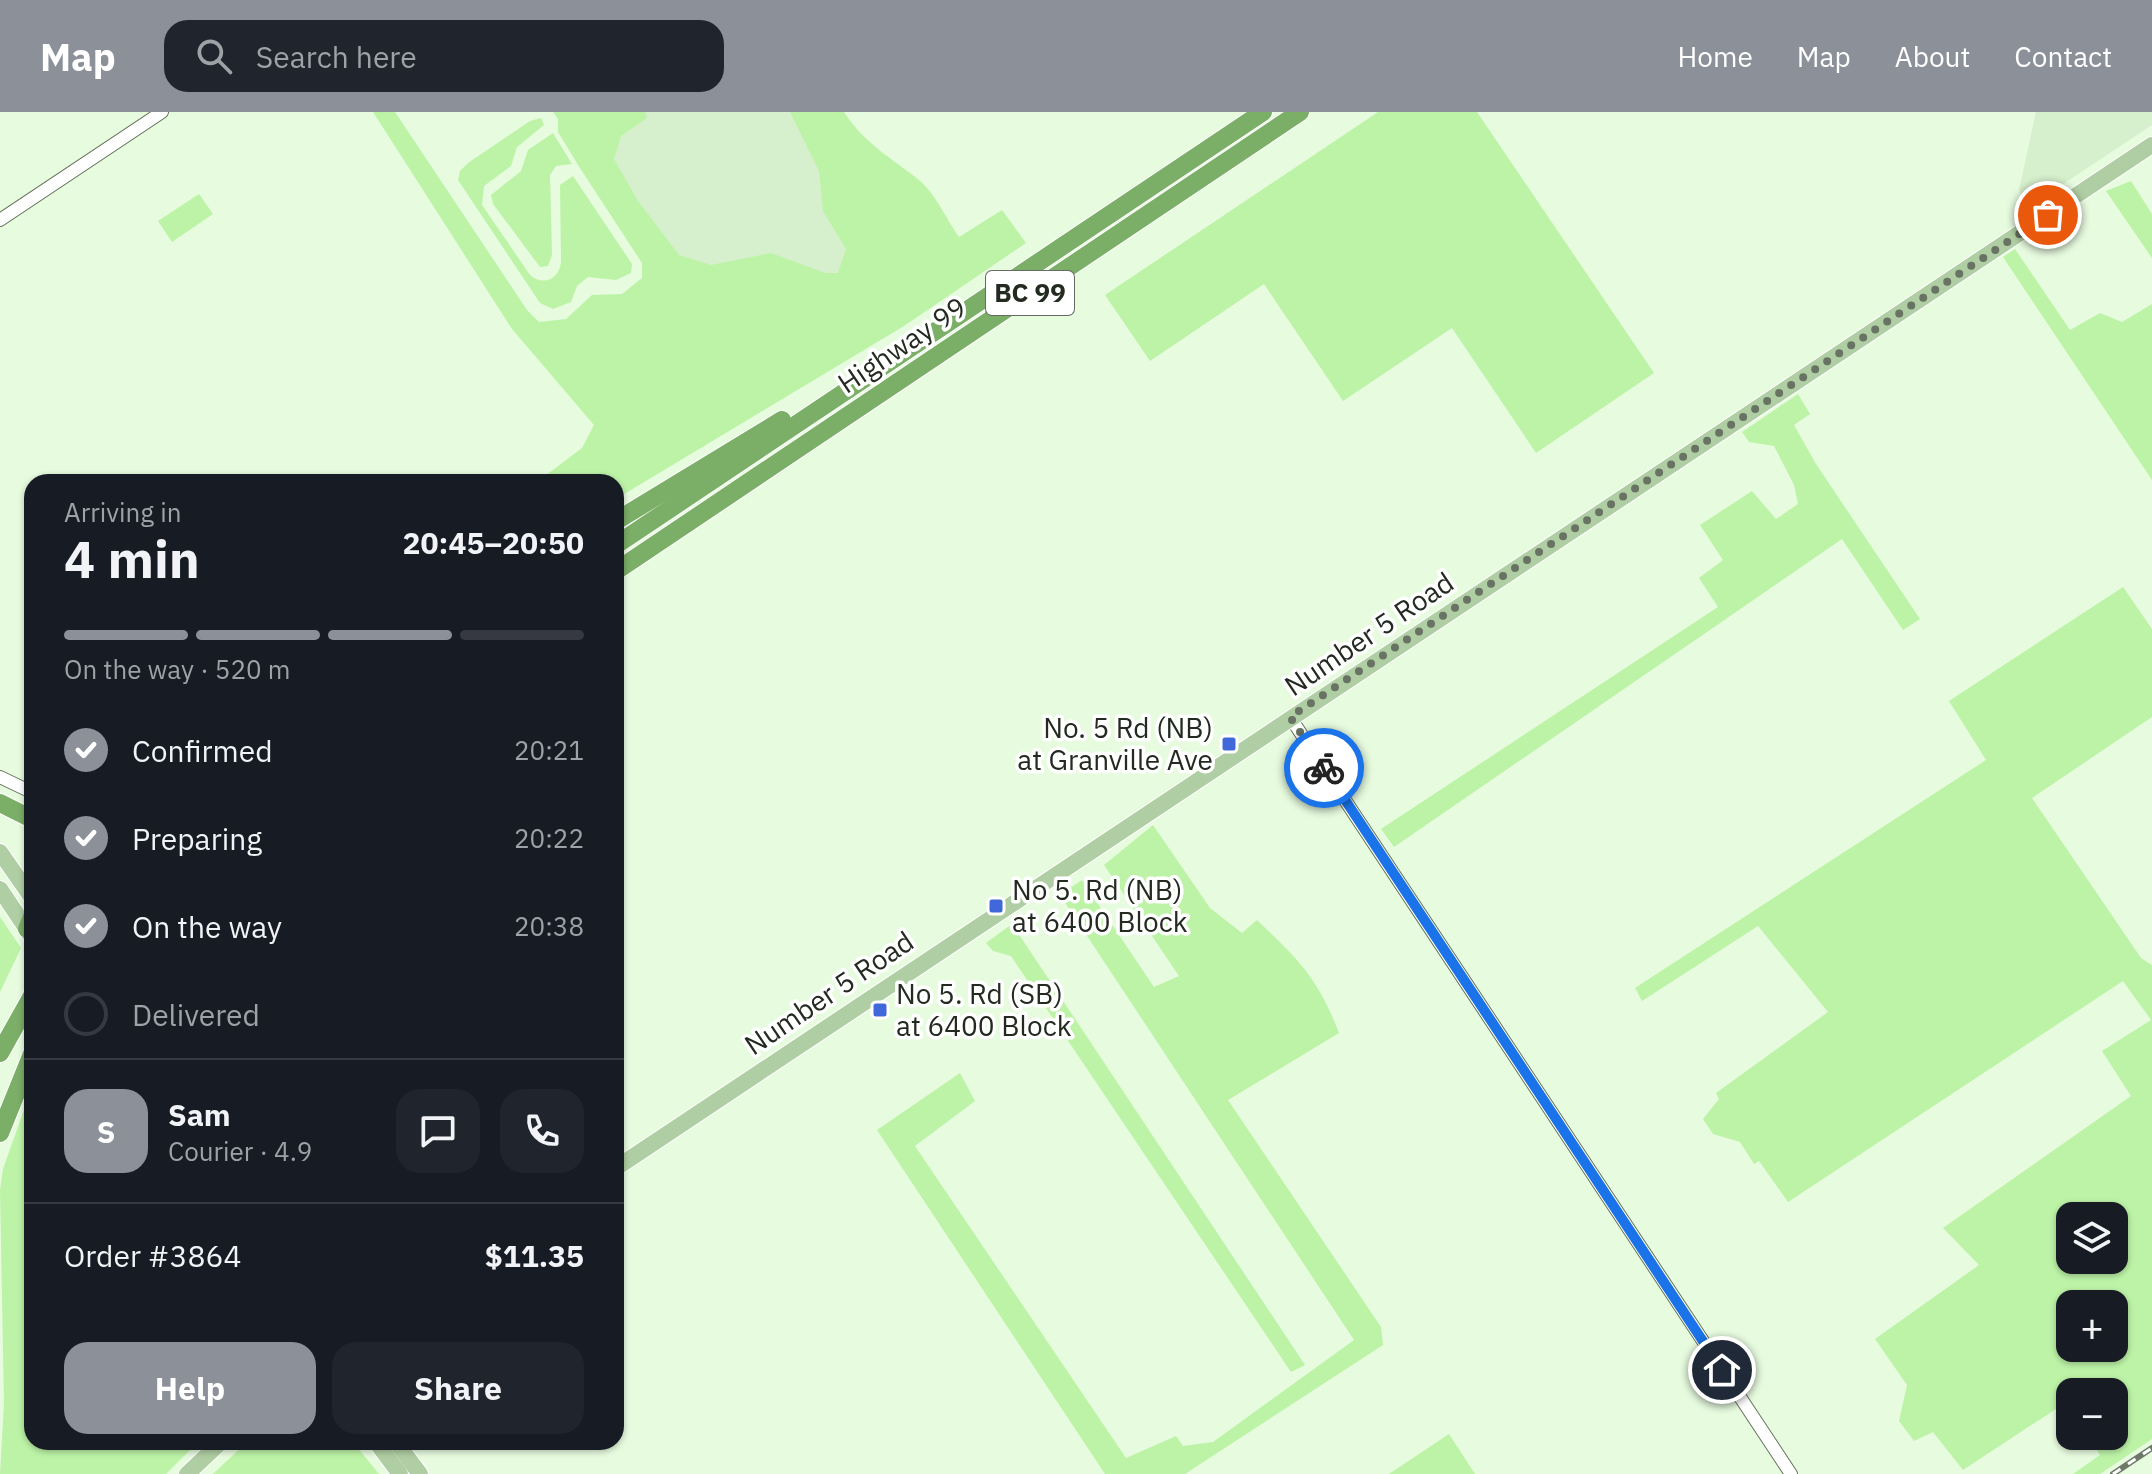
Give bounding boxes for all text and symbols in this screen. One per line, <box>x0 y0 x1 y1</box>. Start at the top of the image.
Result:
search box <box>164 20 724 92</box>
text: Map <box>40 32 116 81</box>
icon: search <box>192 34 236 78</box>
text: Search here <box>256 37 417 76</box>
text: Home <box>1677 38 1753 75</box>
text: Map <box>1797 38 1851 75</box>
text: About <box>1895 38 1970 75</box>
text: Contact <box>2014 38 2112 75</box>
pin <box>2014 181 2082 249</box>
icon: bag <box>2026 193 2070 237</box>
road number: BC 99 <box>986 271 1074 315</box>
street label: Highway 99 <box>830 288 973 401</box>
text: Arriving in <box>64 495 181 529</box>
text: 20:45–20:50 <box>403 523 584 562</box>
text: 4 min <box>64 525 200 592</box>
street label: Number 5 Road <box>1277 563 1460 704</box>
text: On the way · 520 m <box>64 652 290 686</box>
place label: No. 5 Rd (NB) at Granville Ave <box>1017 709 1213 778</box>
icon: check <box>64 728 108 772</box>
courier <box>1284 728 1364 808</box>
text: Confirmed <box>132 731 273 770</box>
text: 20:21 <box>514 733 584 767</box>
marker: No. 5 Rd (NB) at Granville Ave <box>1220 735 1238 753</box>
icon: bike <box>1302 746 1346 790</box>
icon: check <box>64 816 108 860</box>
text: Preparing <box>132 819 262 858</box>
text: 20:22 <box>514 821 584 855</box>
place label: No 5. Rd (NB) at 6400 Block <box>1012 871 1188 940</box>
marker: No 5. Rd (NB) at 6400 Block <box>987 897 1005 915</box>
icon: check <box>64 904 108 948</box>
text: On the way <box>132 907 282 946</box>
text: 20:38 <box>514 909 584 943</box>
street label: Number 5 Road <box>737 922 920 1063</box>
place label: No 5. Rd (SB) at 6400 Block <box>896 975 1072 1044</box>
text: Delivered <box>132 995 260 1034</box>
marker: No 5. Rd (SB) at 6400 Block <box>871 1001 889 1019</box>
button: chat <box>396 1089 480 1173</box>
button: phone <box>500 1089 584 1173</box>
text: Sam <box>168 1095 231 1134</box>
text: S <box>97 1112 115 1151</box>
text: Courier · 4.9 <box>168 1134 312 1168</box>
map controls <box>2056 1202 2128 1450</box>
button: layers <box>2056 1202 2128 1274</box>
text: Order #3864 <box>64 1236 241 1275</box>
text: $11.35 <box>485 1236 584 1275</box>
button: + <box>2056 1290 2128 1362</box>
pin <box>1688 1336 1756 1404</box>
button: Help <box>64 1342 316 1434</box>
button: Share <box>332 1342 584 1434</box>
icon: home <box>1700 1348 1744 1392</box>
button: − <box>2056 1378 2128 1450</box>

